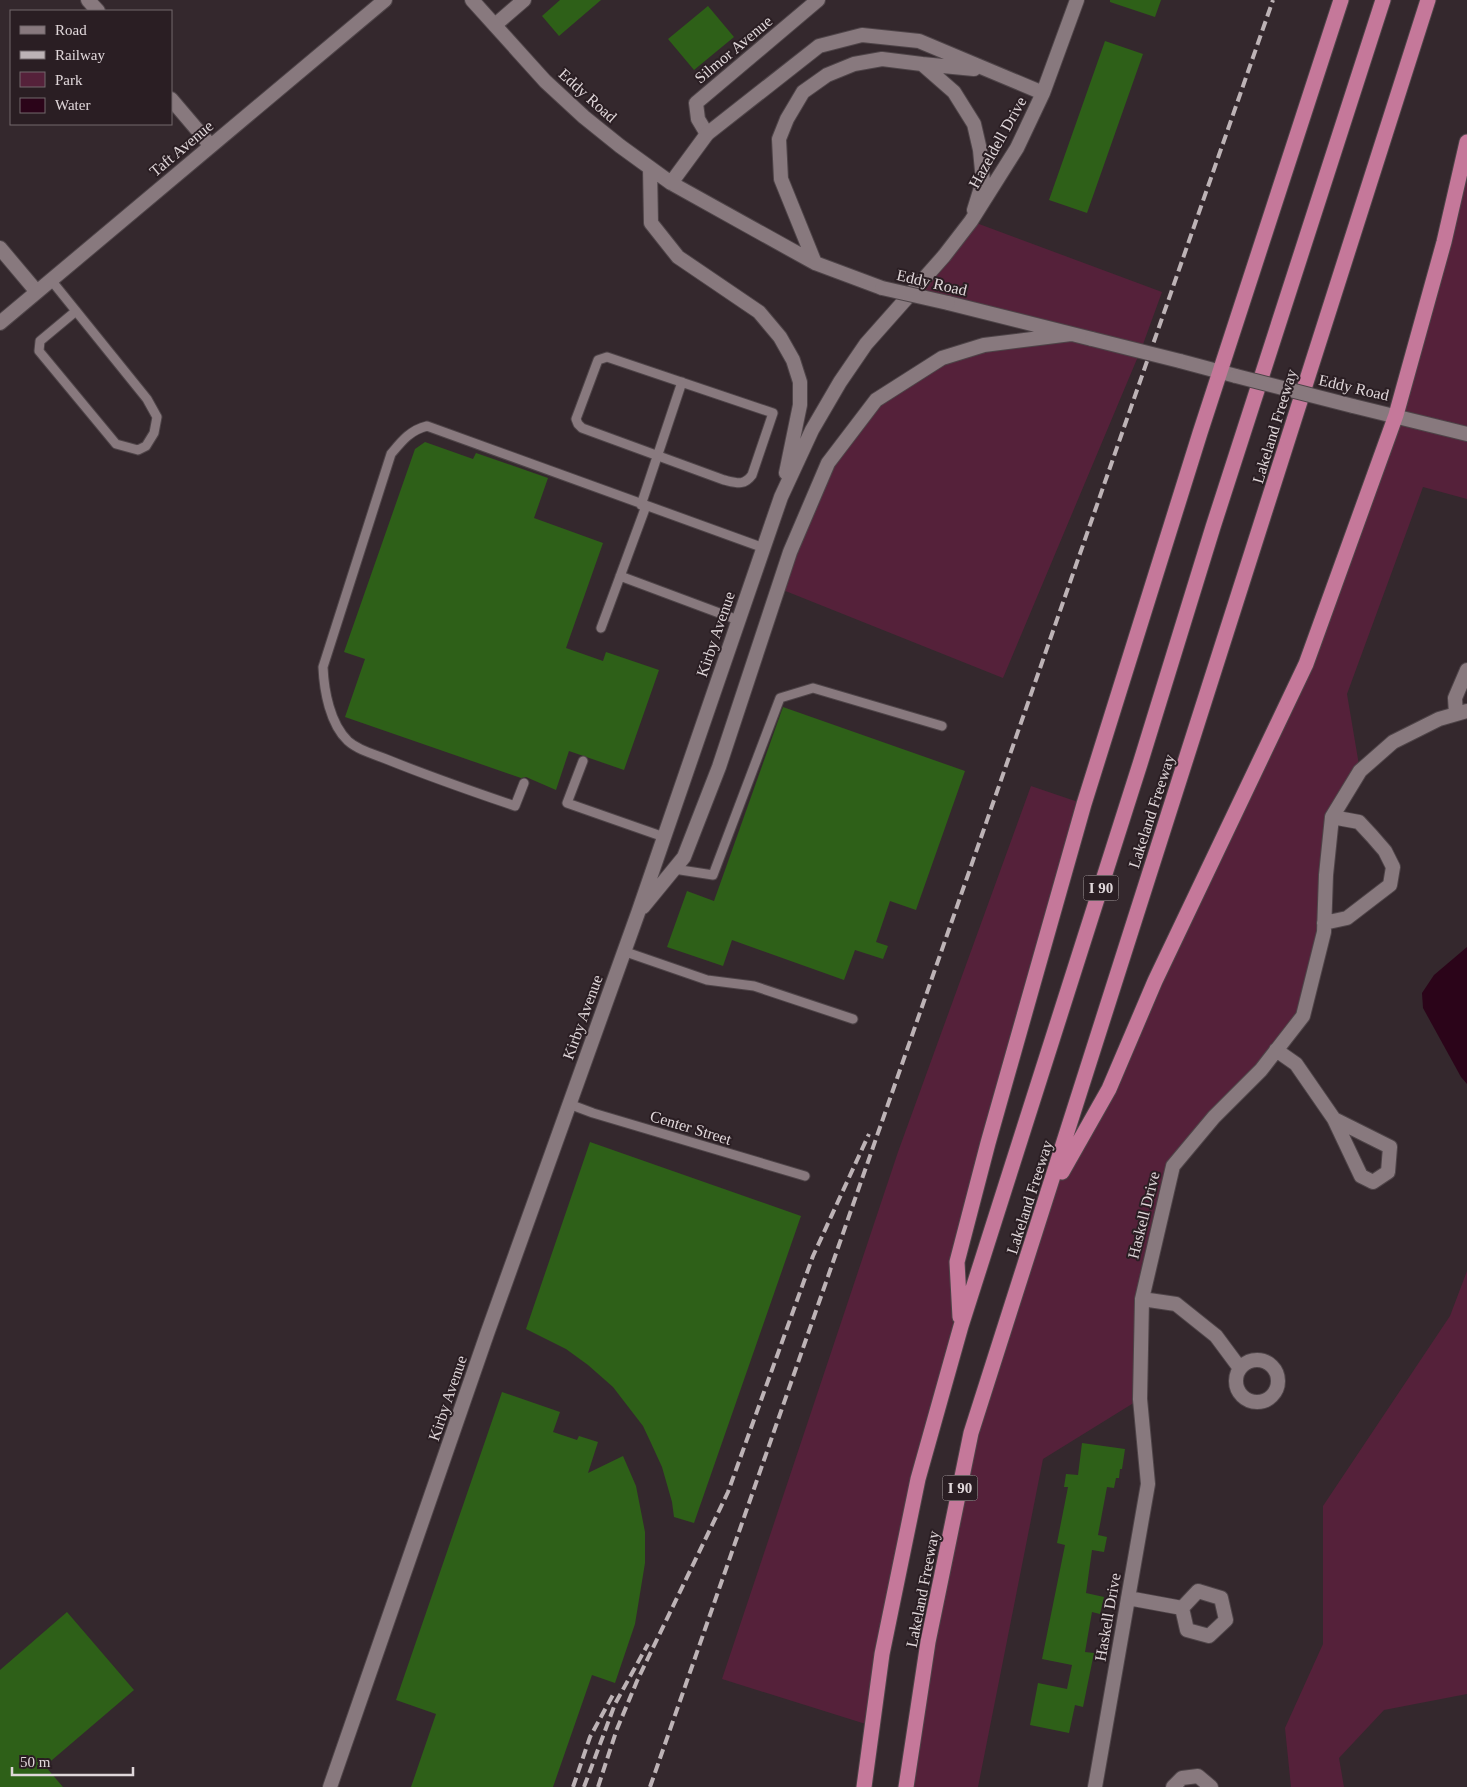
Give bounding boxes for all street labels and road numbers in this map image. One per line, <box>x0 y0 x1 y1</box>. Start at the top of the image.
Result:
street label: Silmor Avenue <box>691 12 775 87</box>
street label: Eddy Road <box>555 65 620 126</box>
street label: Hazeldell Drive <box>965 94 1030 191</box>
street label: Taft Avenue <box>146 117 216 180</box>
street label: Eddy Road <box>895 266 969 300</box>
street label: Lakeland Freeway <box>1249 367 1301 486</box>
street label: Eddy Road <box>1317 371 1391 405</box>
street label: Kirby Avenue <box>693 589 739 679</box>
street label: Lakeland Freeway <box>1125 752 1179 870</box>
road number: I 90 <box>1084 876 1118 900</box>
street label: Kirby Avenue <box>559 972 607 1062</box>
street label: Center Street <box>648 1107 734 1148</box>
street label: Lakeland Freeway <box>1003 1138 1057 1256</box>
street label: Haskell Drive <box>1124 1170 1163 1261</box>
street label: Kirby Avenue <box>425 1353 471 1443</box>
road number: I 90 <box>942 1476 978 1500</box>
street label: Lakeland Freeway <box>903 1529 943 1649</box>
street label: Haskell Drive <box>1091 1572 1124 1663</box>

